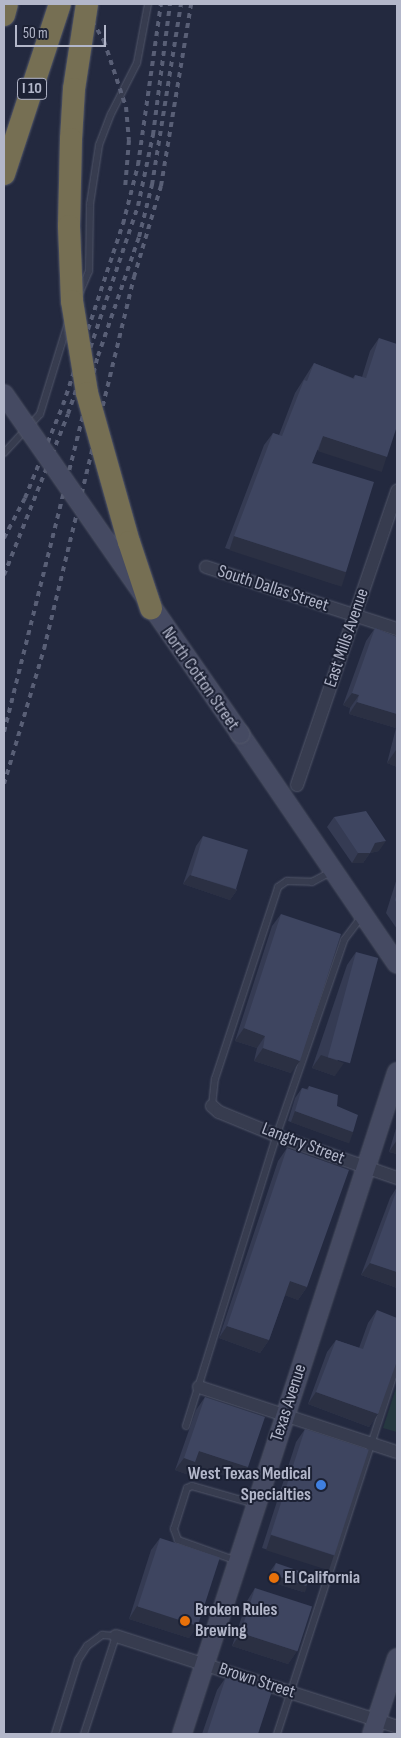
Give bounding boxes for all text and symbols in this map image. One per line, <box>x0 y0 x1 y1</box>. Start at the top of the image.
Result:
scale bar <box>18 15 109 47</box>
text: 50 m <box>23 24 48 43</box>
road number: I 10 <box>17 76 47 102</box>
street label: South Dallas Street <box>215 561 331 617</box>
street label: East Mills Avenue <box>320 586 374 690</box>
street label: North Cotton Street <box>156 623 244 735</box>
street label: Langtry Street <box>259 1118 347 1170</box>
street label: Texas Avenue <box>266 1362 312 1444</box>
place label: West Texas Medical Specialties <box>188 1464 311 1506</box>
marker: West Texas Medical Specialties <box>315 1479 327 1491</box>
place label: El California <box>284 1567 360 1589</box>
marker: El California <box>268 1572 280 1584</box>
place label: Broken Rules Brewing <box>195 1600 277 1642</box>
marker: Broken Rules Brewing <box>179 1615 191 1627</box>
street label: Brown Street <box>216 1659 298 1703</box>

